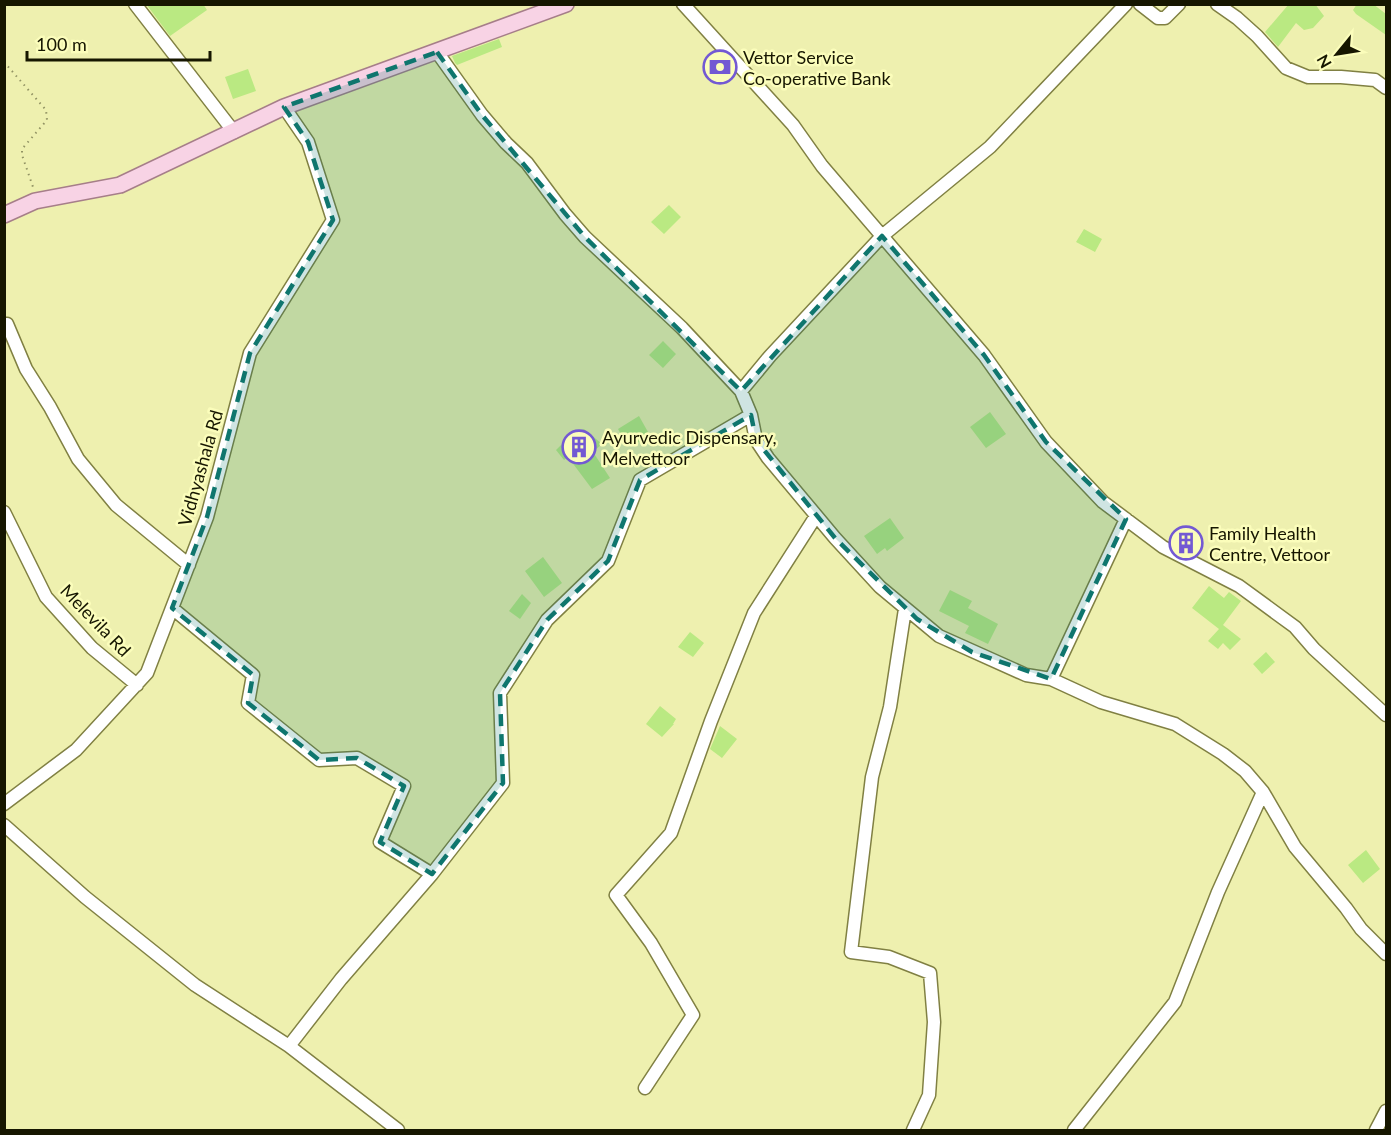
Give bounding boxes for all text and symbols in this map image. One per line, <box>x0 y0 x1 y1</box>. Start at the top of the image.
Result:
scale bar <box>27 24 210 62</box>
north arrow <box>1307 24 1367 84</box>
text: 100 m <box>36 33 87 55</box>
place label: Vettor Service Co-operative Bank <box>743 46 891 89</box>
bank icon: Vettor Service Co-operative Bank <box>702 49 738 85</box>
text: N <box>1312 52 1335 72</box>
street label: Vidhyashala Rd <box>173 407 227 529</box>
place label: Ayurvedic Dispensary, Melvettoor <box>602 426 777 469</box>
building icon: Ayurvedic Dispensary, Melvettoor <box>561 429 597 465</box>
place label: Family Health Centre, Vettoor <box>1209 522 1330 565</box>
building icon: Family Health Centre, Vettoor <box>1168 525 1204 561</box>
street label: Melevila Rd <box>56 579 136 661</box>

